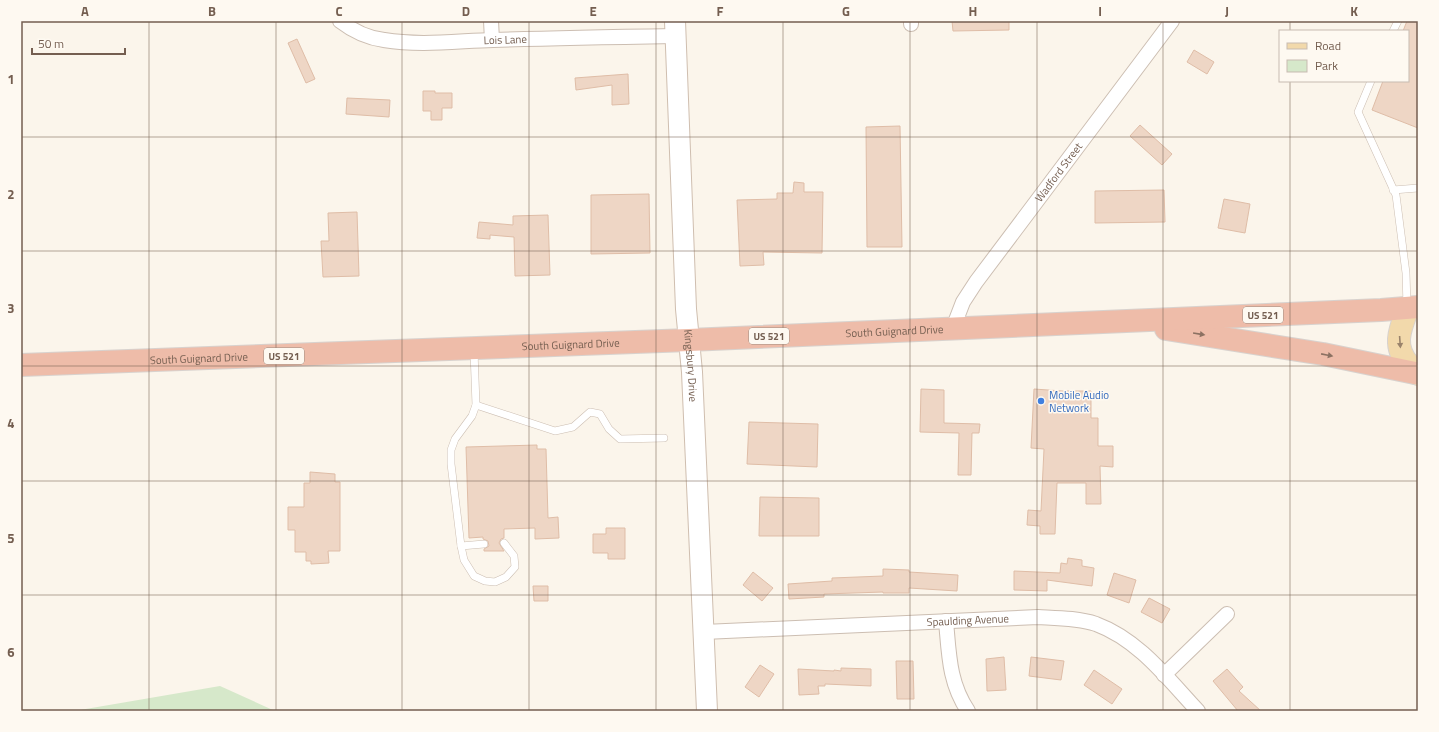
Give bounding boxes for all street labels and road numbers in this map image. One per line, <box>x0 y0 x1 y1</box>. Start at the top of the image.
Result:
street label: Lois Lane <box>483 31 528 48</box>
street label: Wadford Street <box>1031 139 1086 205</box>
road number: US 521 <box>1243 307 1283 323</box>
street label: South Guignard Drive <box>845 321 944 341</box>
road number: US 521 <box>749 328 789 344</box>
street label: Kingsbury Drive <box>680 329 701 403</box>
street label: South Guignard Drive <box>521 335 620 354</box>
street label: South Guignard Drive <box>150 348 249 368</box>
road number: US 521 <box>264 348 304 364</box>
street label: Spaulding Avenue <box>926 610 1010 630</box>

